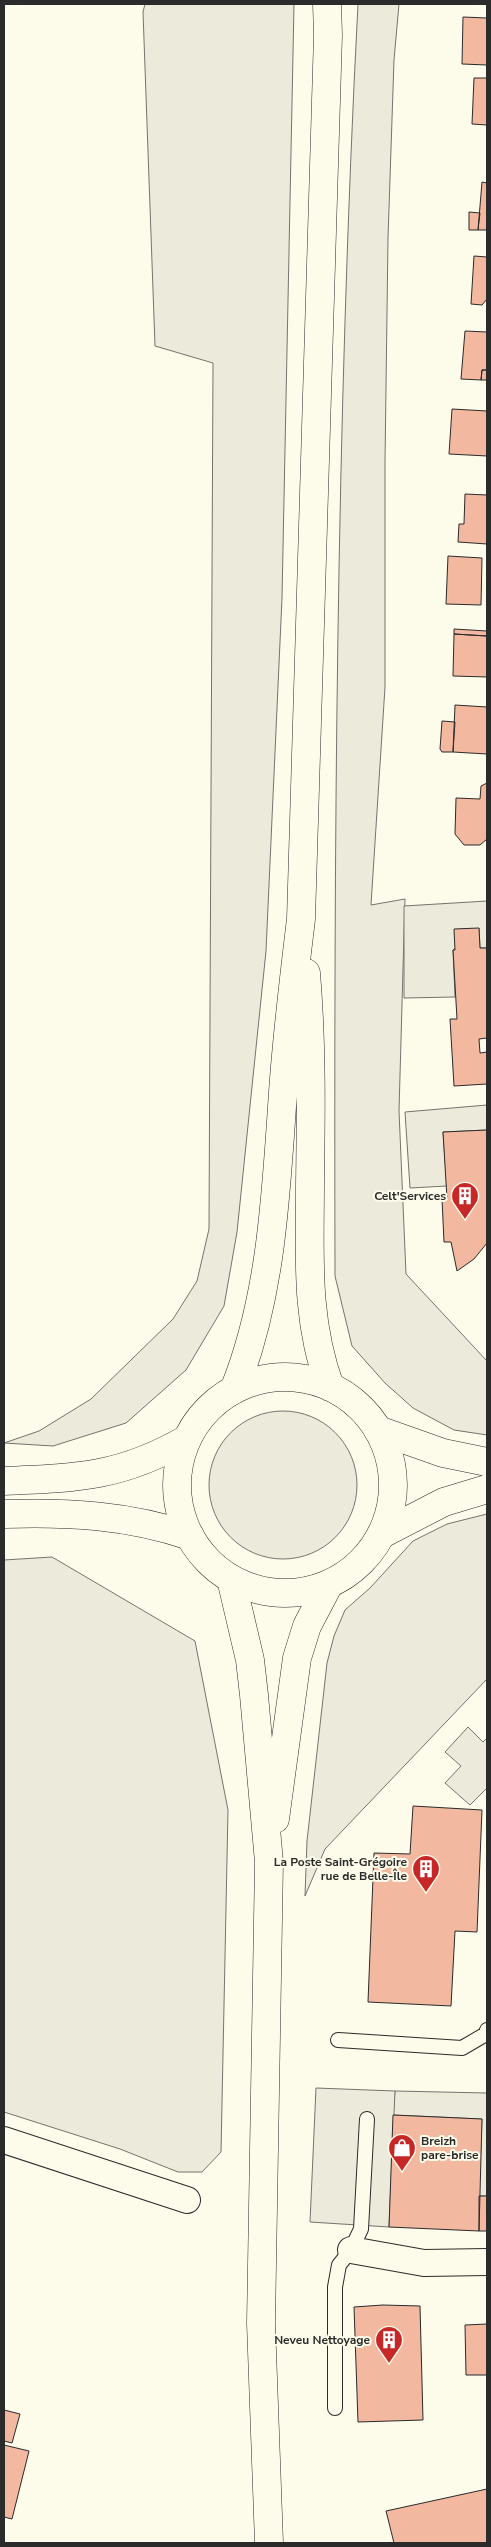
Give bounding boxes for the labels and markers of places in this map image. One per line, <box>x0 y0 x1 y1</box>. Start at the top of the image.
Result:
building icon: Celt'Services <box>450 1181 480 1220</box>
place label: Celt'Services <box>374 1188 446 1204</box>
place label: La Poste Saint-Grégoire rue de Belle-Île <box>274 1854 407 1884</box>
building icon: La Poste Saint-Grégoire rue de Belle-Île <box>411 1854 441 1893</box>
shop icon: Breizh pare-brise <box>387 2133 417 2172</box>
place label: Breizh pare-brise <box>421 2133 479 2163</box>
building icon: Neveu Nettoyage <box>374 2325 404 2364</box>
place label: Neveu Nettoyage <box>274 2332 370 2348</box>

